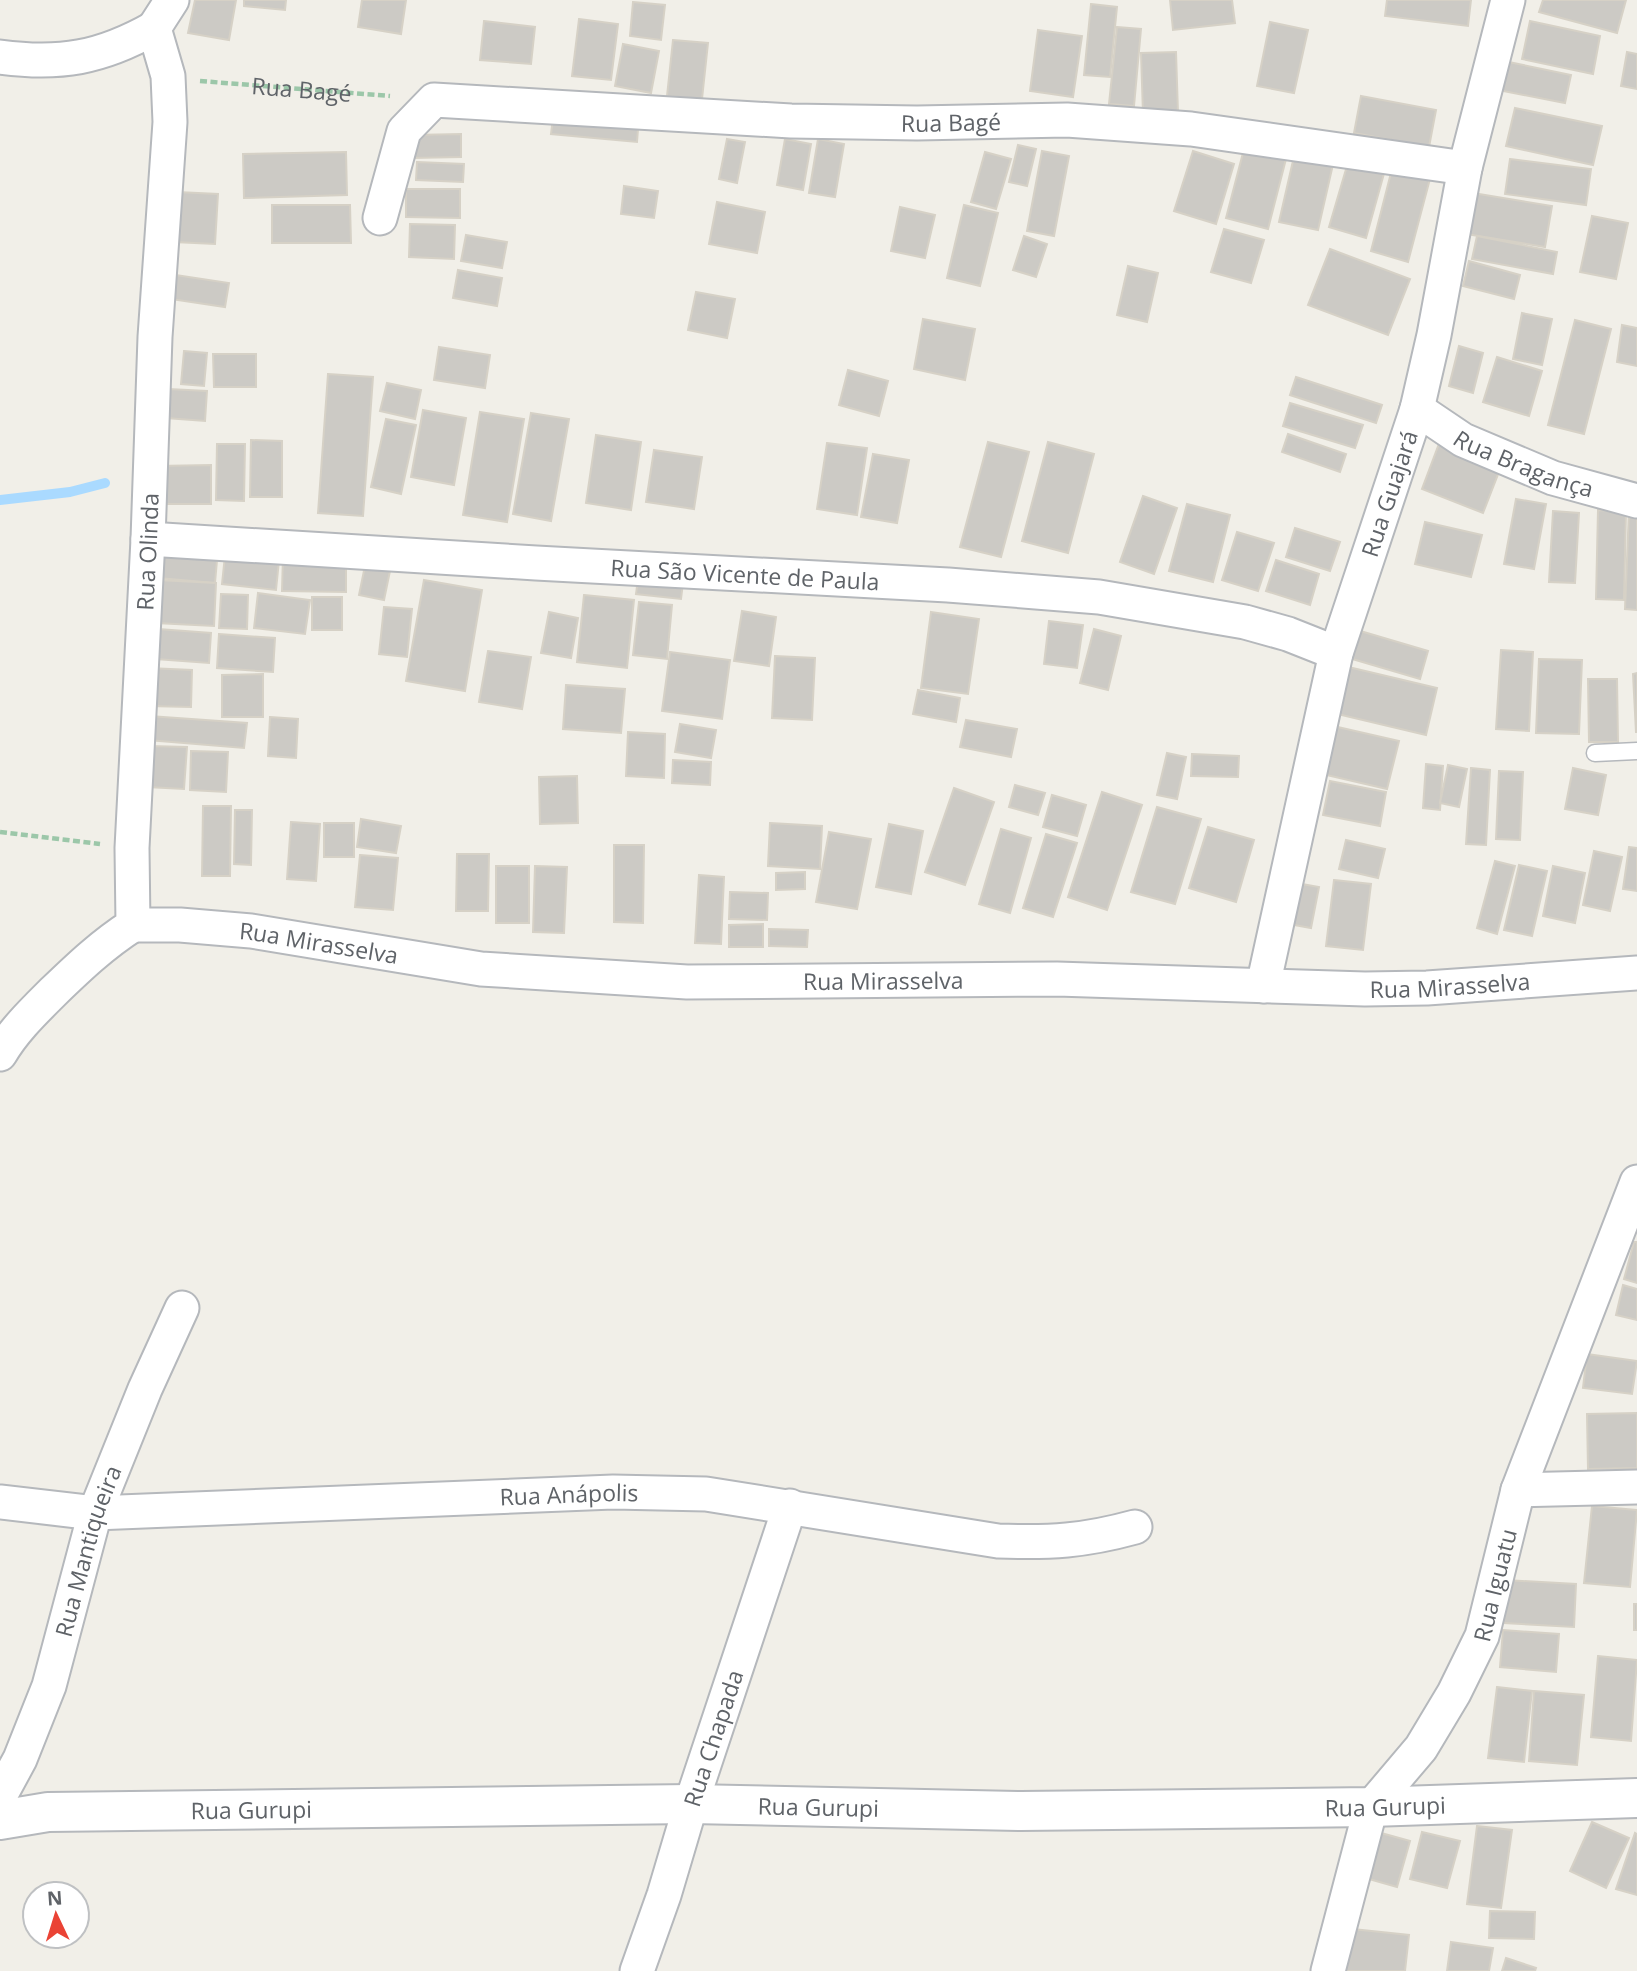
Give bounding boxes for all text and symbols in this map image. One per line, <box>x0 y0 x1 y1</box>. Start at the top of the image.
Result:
street label: Rua Bagé <box>251 69 353 109</box>
street label: Rua Bagé <box>901 105 1001 139</box>
street label: Rua Bragança <box>1447 422 1597 504</box>
street label: Rua Guajará <box>1353 426 1425 561</box>
street label: Rua Olinda <box>128 492 166 611</box>
street label: Rua São Vicente de Paula <box>610 551 880 597</box>
street label: Rua Mirasselva <box>238 914 401 971</box>
street label: Rua Mirasselva <box>803 964 964 997</box>
street label: Rua Mirasselva <box>1369 965 1531 1005</box>
street label: Rua Mantiqueira <box>47 1460 129 1640</box>
street label: Rua Anápolis <box>499 1476 639 1513</box>
street label: Rua Iguatu <box>1465 1525 1524 1645</box>
street label: Rua Chapada <box>675 1666 750 1811</box>
street label: Rua Gurupi <box>1324 1788 1446 1824</box>
street label: Rua Gurupi <box>757 1789 879 1824</box>
street label: Rua Gurupi <box>190 1793 312 1826</box>
north arrow <box>21 1880 91 1950</box>
text: N <box>46 1885 63 1912</box>

